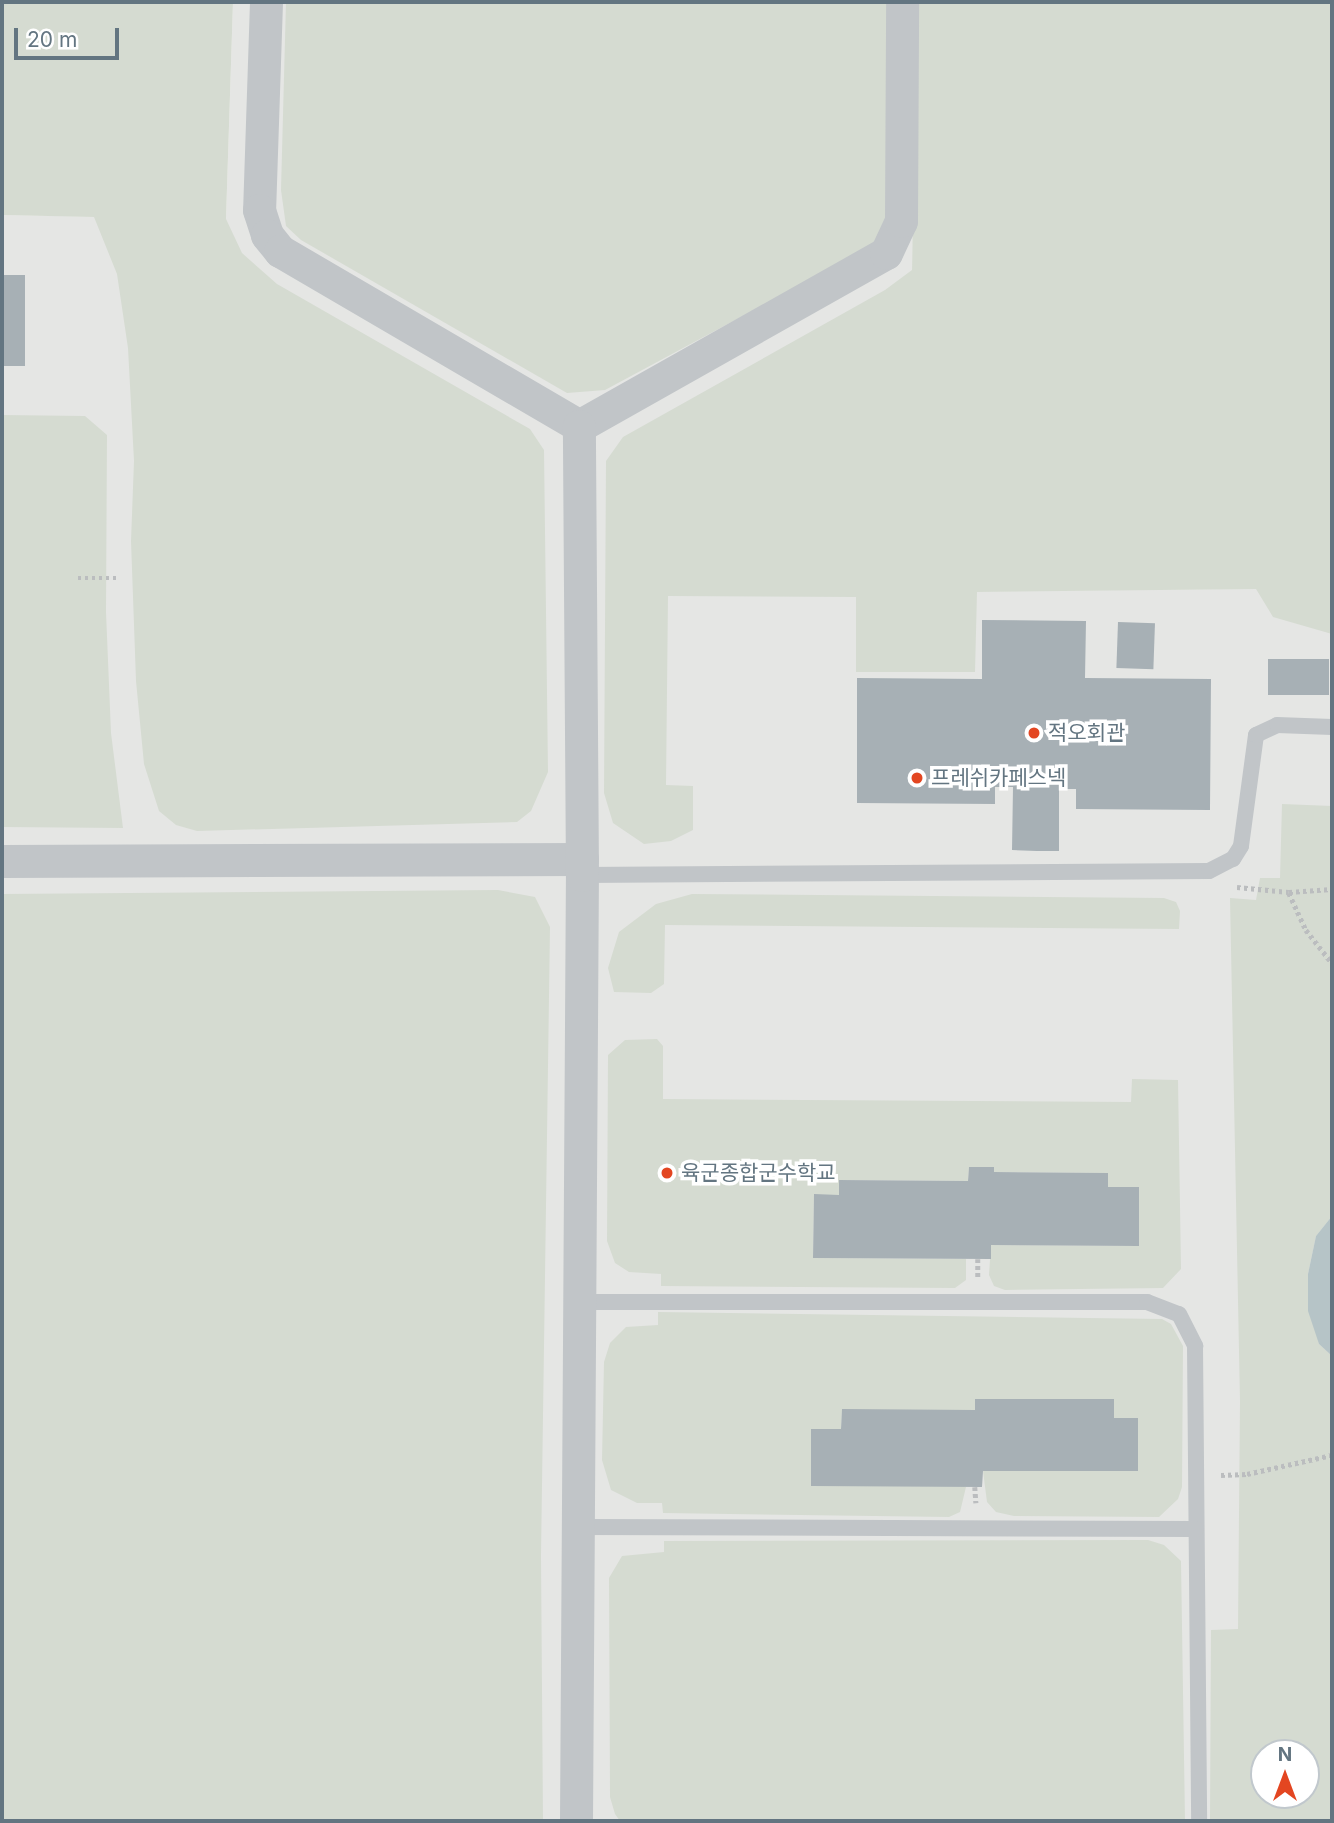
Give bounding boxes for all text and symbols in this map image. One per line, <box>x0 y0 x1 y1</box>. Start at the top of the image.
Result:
scale bar <box>18 14 122 58</box>
text: 20 m <box>27 27 77 52</box>
place label: 적오회관 <box>1048 720 1125 746</box>
marker: 적오회관 <box>1026 725 1042 741</box>
place label: 프레쉬카페스넥 <box>931 765 1066 791</box>
marker: 프레쉬카페스넥 <box>909 770 925 786</box>
place label: 육군종합군수학교 <box>681 1160 836 1186</box>
marker: 육군종합군수학교 <box>659 1165 675 1181</box>
north arrow <box>1250 1739 1320 1809</box>
text: N <box>1278 1743 1292 1766</box>

